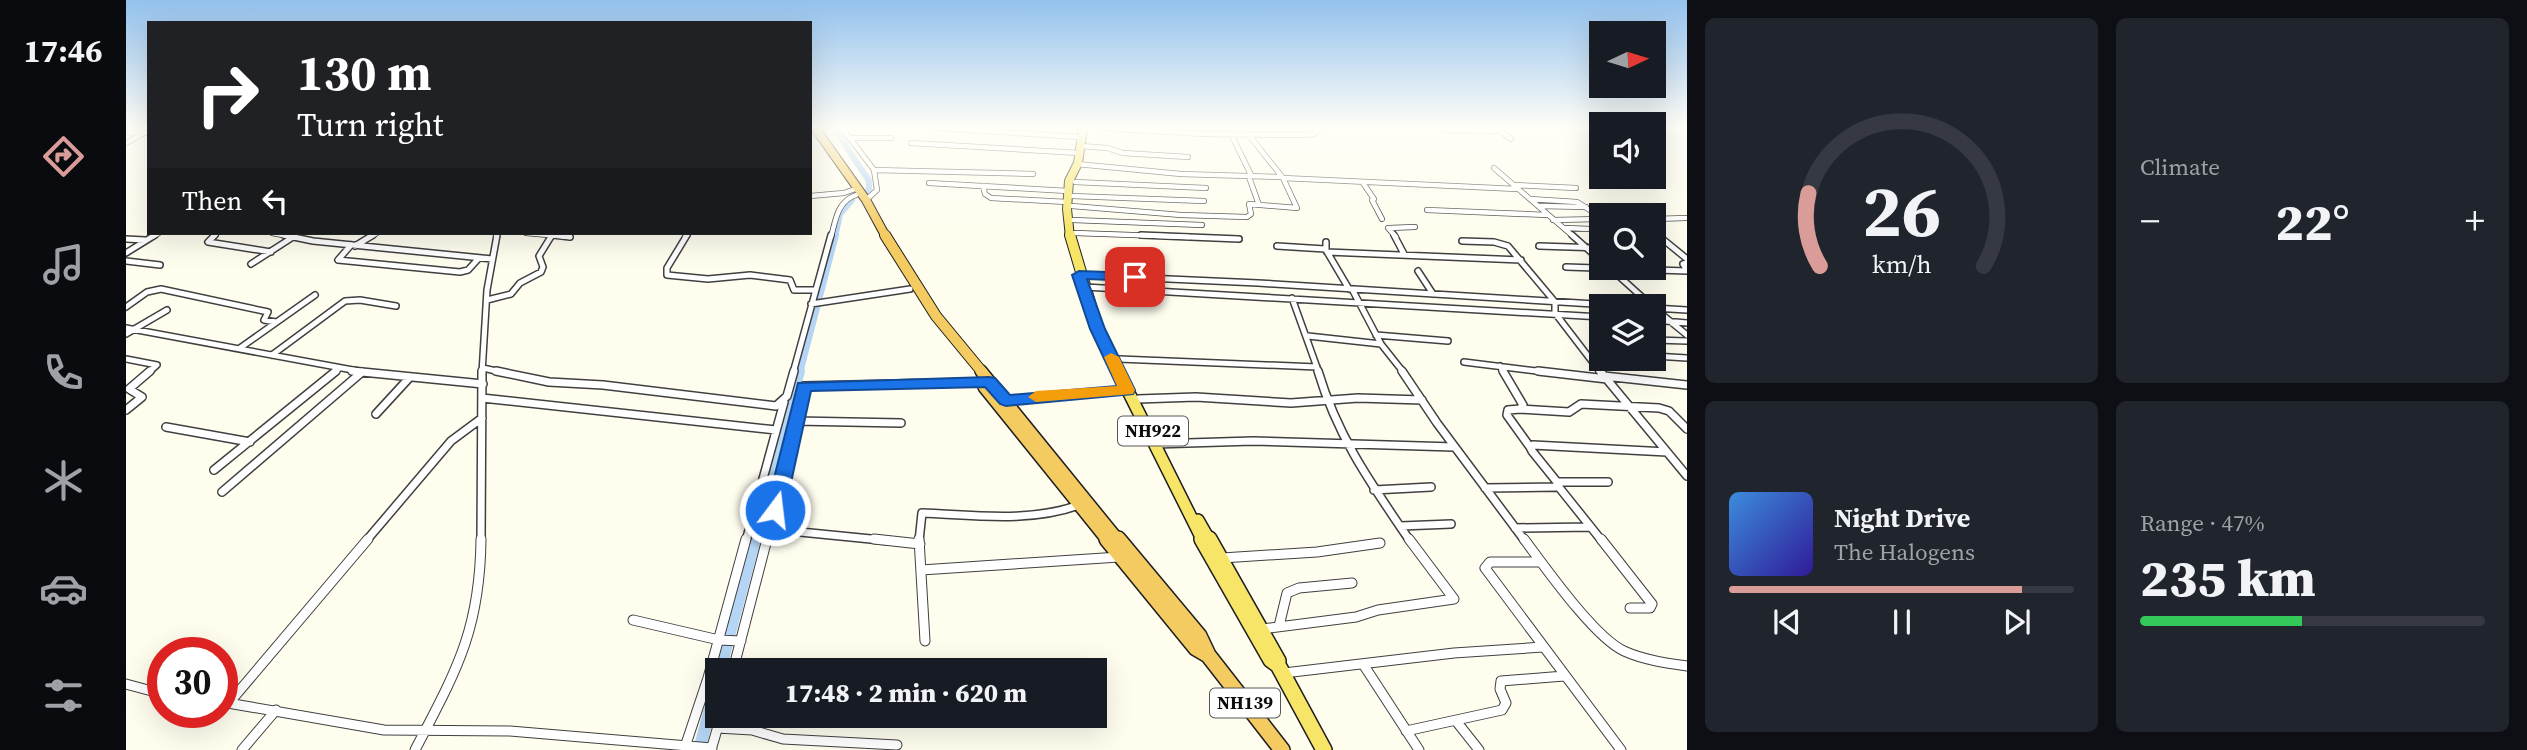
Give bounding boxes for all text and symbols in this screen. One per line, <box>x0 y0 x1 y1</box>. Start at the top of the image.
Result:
north arrow <box>1589 21 1666 98</box>
map controls <box>1589 21 1666 371</box>
text: 17:46 <box>24 29 102 73</box>
text: 130 m <box>297 39 432 106</box>
icon: right <box>182 49 273 140</box>
text: Turn right <box>297 103 443 147</box>
button: sound <box>1589 112 1666 189</box>
icon: directions <box>39 132 88 181</box>
text: Climate <box>2140 151 2220 183</box>
text: 26 <box>1862 162 1941 261</box>
icon: left <box>256 182 294 220</box>
text: Then <box>182 183 242 219</box>
text: 22° <box>2275 186 2350 257</box>
text: − <box>2140 195 2160 247</box>
text: + <box>2465 195 2485 247</box>
button: search <box>1589 203 1666 280</box>
icon: music <box>39 240 88 289</box>
pin <box>1105 247 1165 307</box>
text: km/h <box>1872 247 1931 281</box>
icon: arrive <box>1116 258 1154 296</box>
button: layers <box>1589 294 1666 371</box>
icon: phone <box>39 348 88 397</box>
road number: NH922 <box>1118 416 1188 446</box>
icon: climate <box>39 456 88 505</box>
position arrow <box>738 473 812 547</box>
text: Night Drive <box>1834 500 1970 536</box>
text: Range · 47% <box>2140 507 2265 539</box>
text: The Halogens <box>1834 536 1975 568</box>
text: 235 km <box>2140 542 2316 613</box>
icon: car <box>39 564 88 613</box>
icon: previous <box>1768 603 1806 641</box>
icon: pause <box>1883 603 1921 641</box>
icon: next <box>1998 603 2036 641</box>
speed limit sign: 30 <box>147 637 238 728</box>
icon: filters <box>39 671 88 720</box>
text: 17:48 · 2 min · 620 m <box>785 675 1027 711</box>
road number: NH139 <box>1210 688 1280 718</box>

